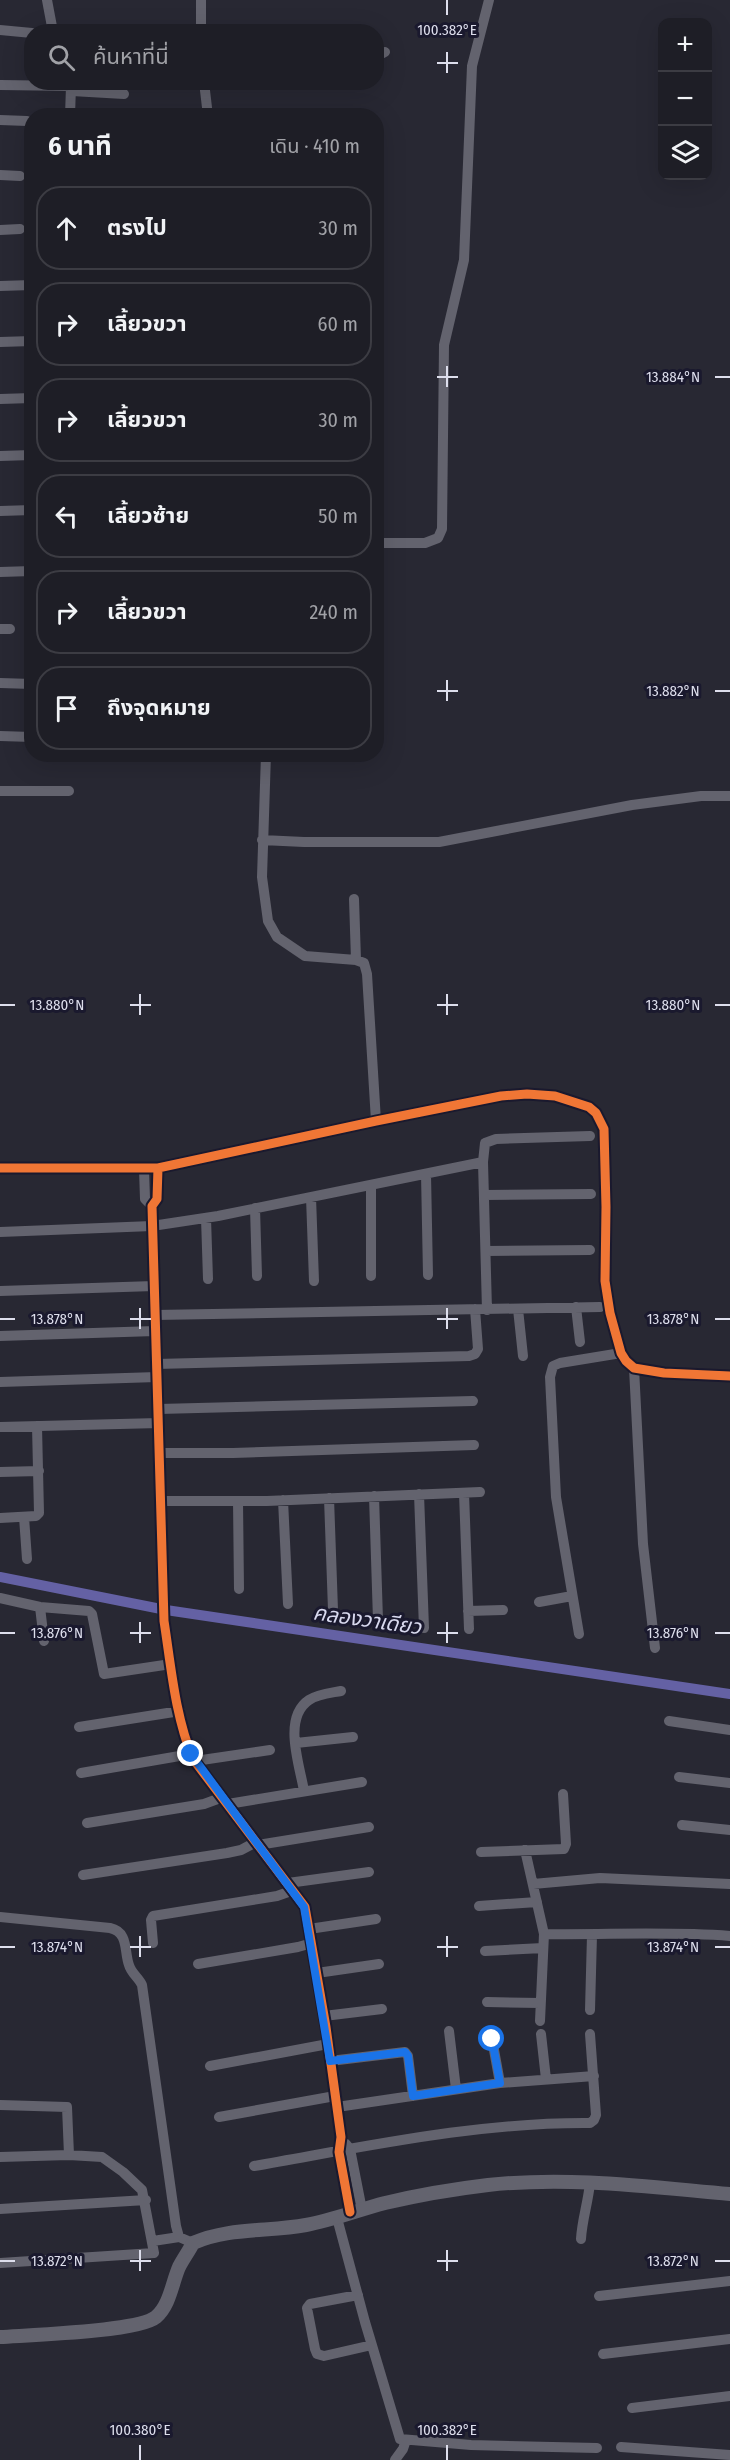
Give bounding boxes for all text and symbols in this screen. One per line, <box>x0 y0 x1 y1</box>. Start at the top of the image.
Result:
map controls <box>658 18 712 180</box>
button: + <box>658 18 712 72</box>
text: 100.382°E <box>417 21 477 39</box>
search box <box>24 24 384 90</box>
icon: search <box>45 41 78 74</box>
text: ค้นหาที่นี่ <box>93 43 169 70</box>
button: − <box>658 72 712 126</box>
button: layers <box>658 126 712 180</box>
text: 6 นาที <box>48 131 112 162</box>
text: เดิน · 410 m <box>269 134 360 158</box>
icon: ahead <box>50 212 83 245</box>
text: ตรงไป <box>107 214 167 241</box>
text: 30 m <box>318 216 358 240</box>
icon: right <box>50 308 83 341</box>
text: เลี้ยวขวา <box>107 310 187 337</box>
text: 60 m <box>318 312 358 336</box>
text: 13.884°N <box>646 368 700 386</box>
icon: right <box>50 404 83 437</box>
text: เลี้ยวขวา <box>107 406 187 433</box>
text: 30 m <box>318 408 358 432</box>
icon: left <box>50 500 83 533</box>
text: เลี้ยวซ้าย <box>107 502 189 529</box>
text: 50 m <box>318 504 358 528</box>
icon: right <box>50 596 83 629</box>
text: เลี้ยวขวา <box>107 598 187 625</box>
text: 240 m <box>309 600 358 624</box>
text: 13.882°N <box>646 682 700 700</box>
icon: arrive <box>50 692 83 725</box>
text: ถึงจุดหมาย <box>107 694 211 721</box>
text: 13.880°N <box>30 996 84 1014</box>
text: 13.880°N <box>646 996 700 1014</box>
text: 13.878°N <box>31 1310 83 1328</box>
text: 13.878°N <box>647 1310 699 1328</box>
water label: คลองวาเดียว <box>311 1600 423 1641</box>
text: 13.876°N <box>31 1624 83 1642</box>
text: 13.876°N <box>647 1624 699 1642</box>
route end <box>177 1740 203 1766</box>
text: 13.874°N <box>31 1938 83 1956</box>
text: 13.874°N <box>647 1938 699 1956</box>
route start <box>478 2025 504 2051</box>
text: 13.872°N <box>31 2252 83 2270</box>
text: 13.872°N <box>647 2252 699 2270</box>
text: 100.380°E <box>110 2421 170 2439</box>
text: 100.382°E <box>417 2421 477 2439</box>

